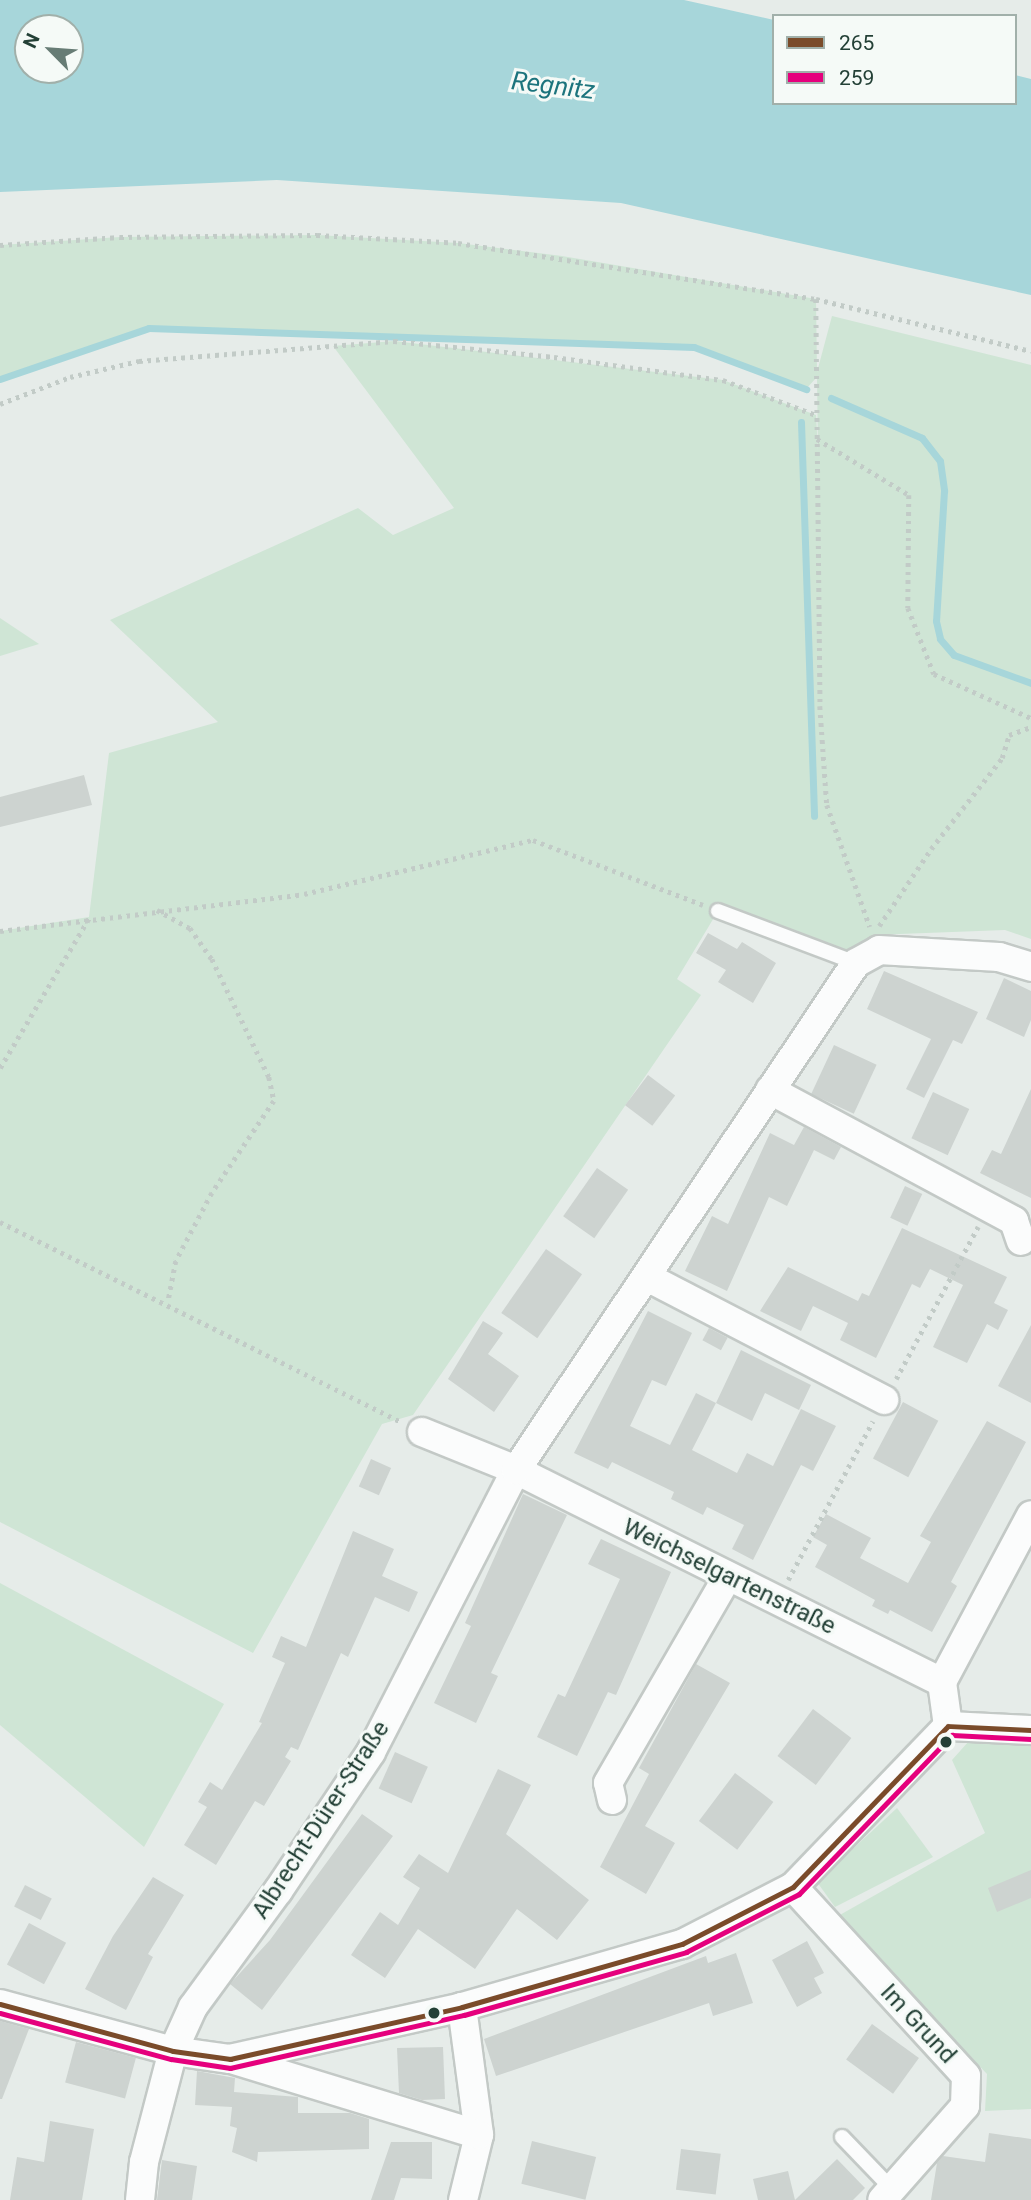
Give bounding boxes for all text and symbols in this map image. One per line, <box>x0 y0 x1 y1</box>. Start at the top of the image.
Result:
north arrow <box>14 14 84 84</box>
legend <box>772 14 1017 105</box>
text: N <box>18 30 45 52</box>
text: 265 <box>839 31 874 55</box>
water label: Regnitz <box>509 65 597 107</box>
text: 259 <box>839 66 874 90</box>
street label: Weichselgartenstraße <box>618 1513 840 1641</box>
street label: Albrecht-Dürer-Straße <box>246 1716 396 1924</box>
unlabelled marker <box>939 1735 953 1749</box>
street label: Im Grund <box>874 1978 962 2070</box>
unlabelled marker <box>427 2006 441 2020</box>

